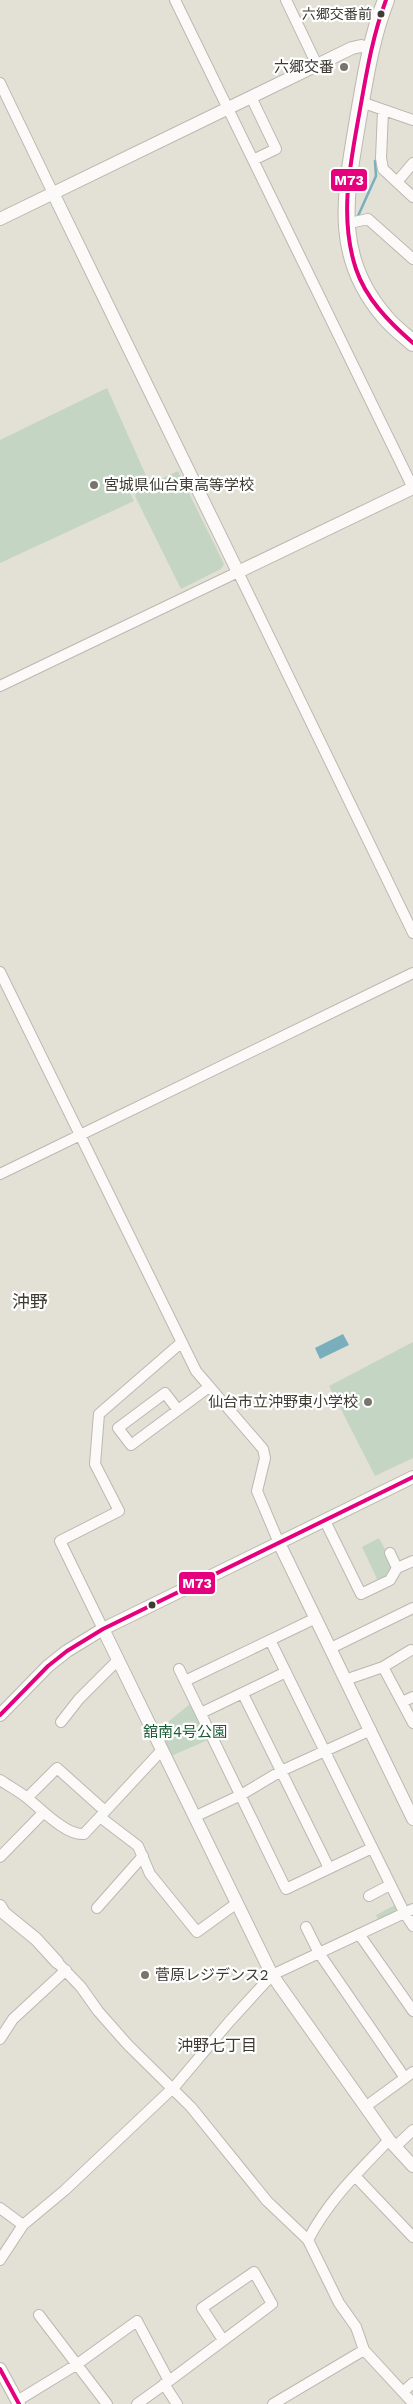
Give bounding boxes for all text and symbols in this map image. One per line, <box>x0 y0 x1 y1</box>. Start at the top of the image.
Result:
place label: 六郷交番前 <box>302 6 372 22</box>
marker: 六郷交番前 <box>376 9 386 19</box>
place label: 六郷交番 <box>274 58 334 76</box>
marker: 六郷交番 <box>338 61 350 73</box>
line badge: M73 <box>330 168 368 192</box>
text: M73 <box>334 172 364 188</box>
place label: 宮城県仙台東高等学校 <box>104 476 254 494</box>
marker: 宮城県仙台東高等学校 <box>88 479 100 491</box>
district label: 沖野 <box>12 1291 48 1312</box>
place label: 仙台市立沖野東小学校 <box>208 1393 358 1411</box>
marker: 仙台市立沖野東小学校 <box>362 1396 374 1408</box>
line badge: M73 <box>178 1571 216 1595</box>
text: M73 <box>182 1575 212 1591</box>
unlabelled marker <box>147 1600 157 1610</box>
park label: 舘南4号公園 <box>143 1723 227 1741</box>
place label: 菅原レジデンス2 <box>155 1966 268 1984</box>
marker: 菅原レジデンス2 <box>139 1969 151 1981</box>
district label: 沖野七丁目 <box>177 2036 257 2055</box>

